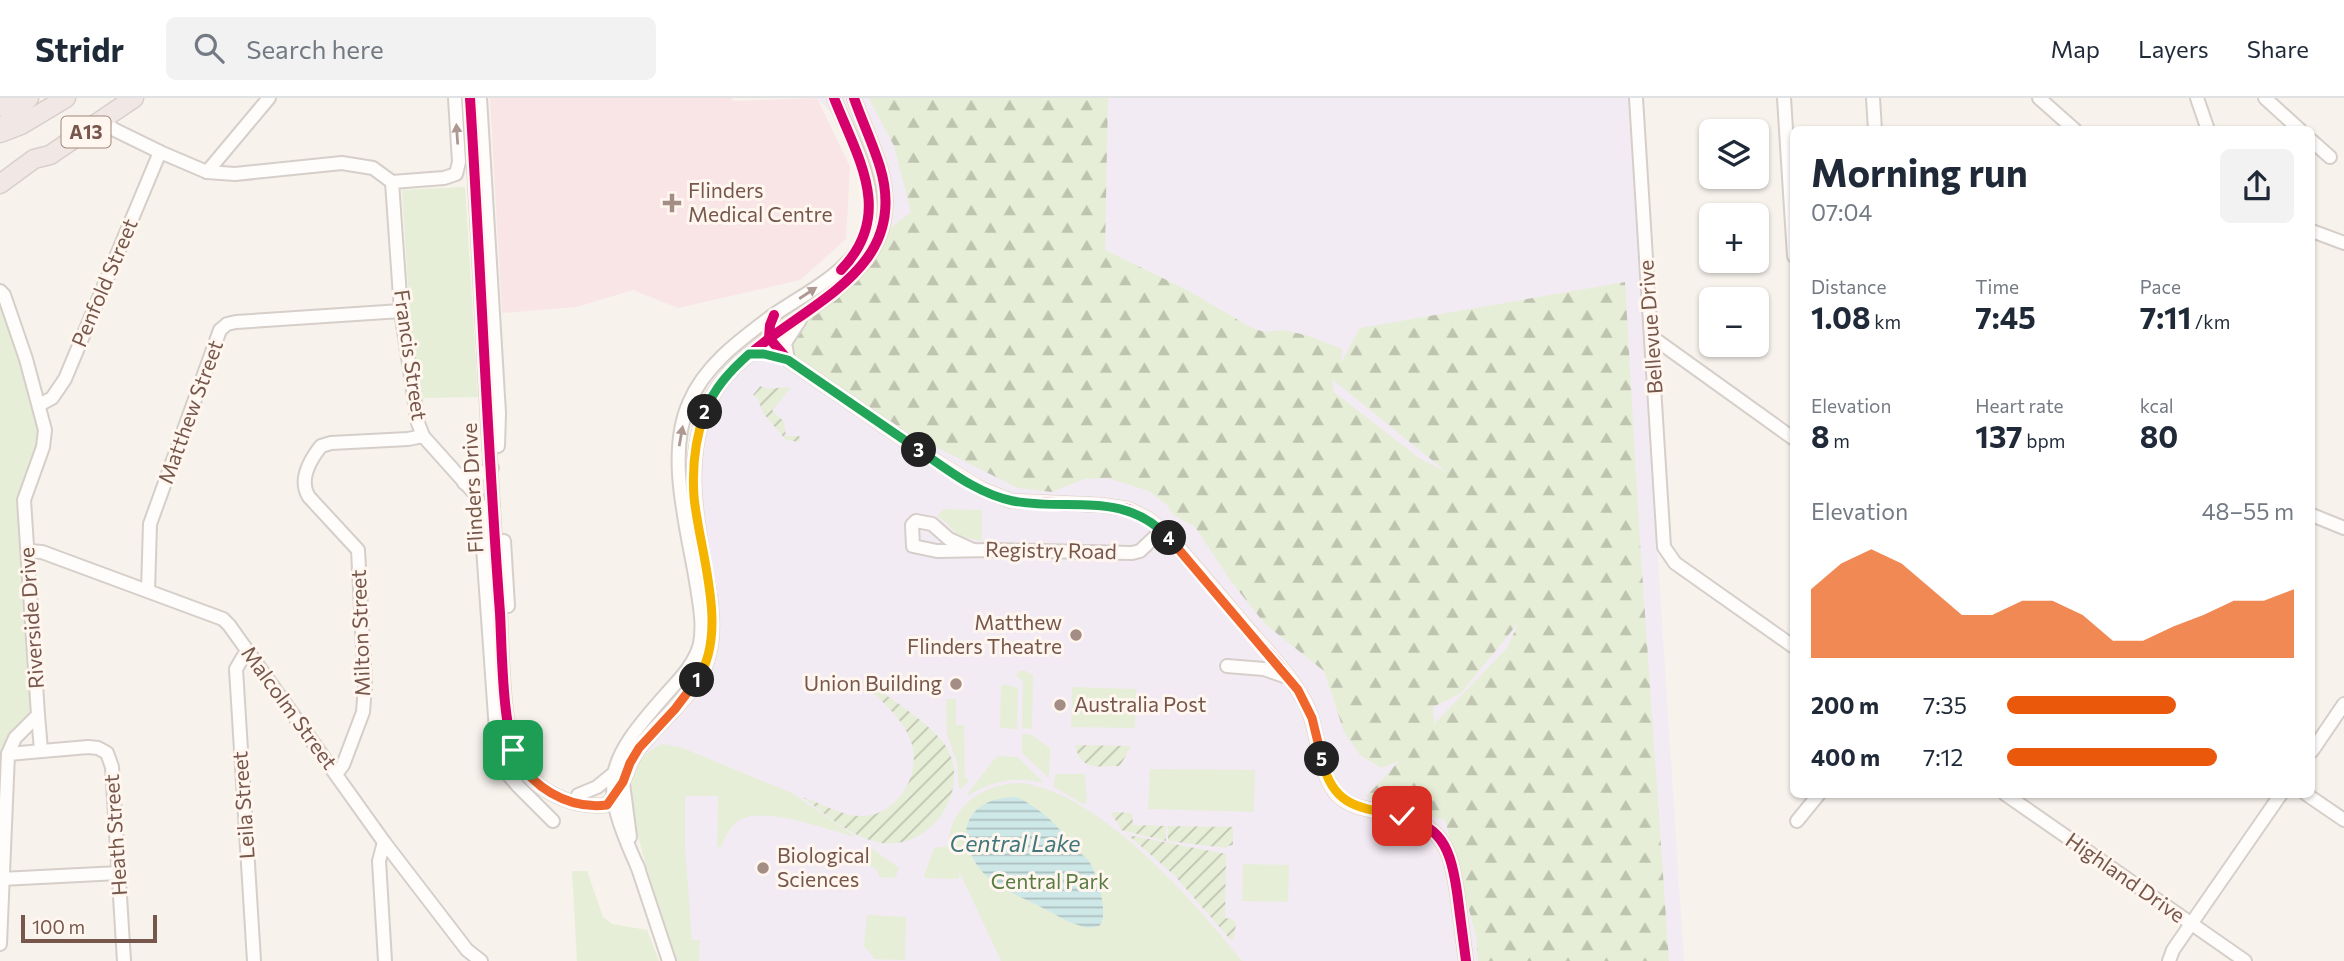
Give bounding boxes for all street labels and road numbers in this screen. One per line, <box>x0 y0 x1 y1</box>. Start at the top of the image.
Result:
road number: A13 <box>62 116 110 148</box>
street label: Penfold Street <box>65 214 142 350</box>
street label: Bellevue Drive <box>1632 259 1667 395</box>
street label: Francis Street <box>390 288 433 422</box>
street label: Matthew Street <box>152 336 227 487</box>
street label: Flinders Drive <box>456 422 487 554</box>
street label: Registry Road <box>985 536 1117 563</box>
street label: Riverside Drive <box>13 546 48 690</box>
street label: Milton Street <box>345 569 374 697</box>
street label: Malcolm Street <box>237 641 343 774</box>
street label: Leila Street <box>226 750 259 860</box>
street label: Heath Street <box>98 773 131 897</box>
street label: Highland Drive <box>2061 826 2190 927</box>

